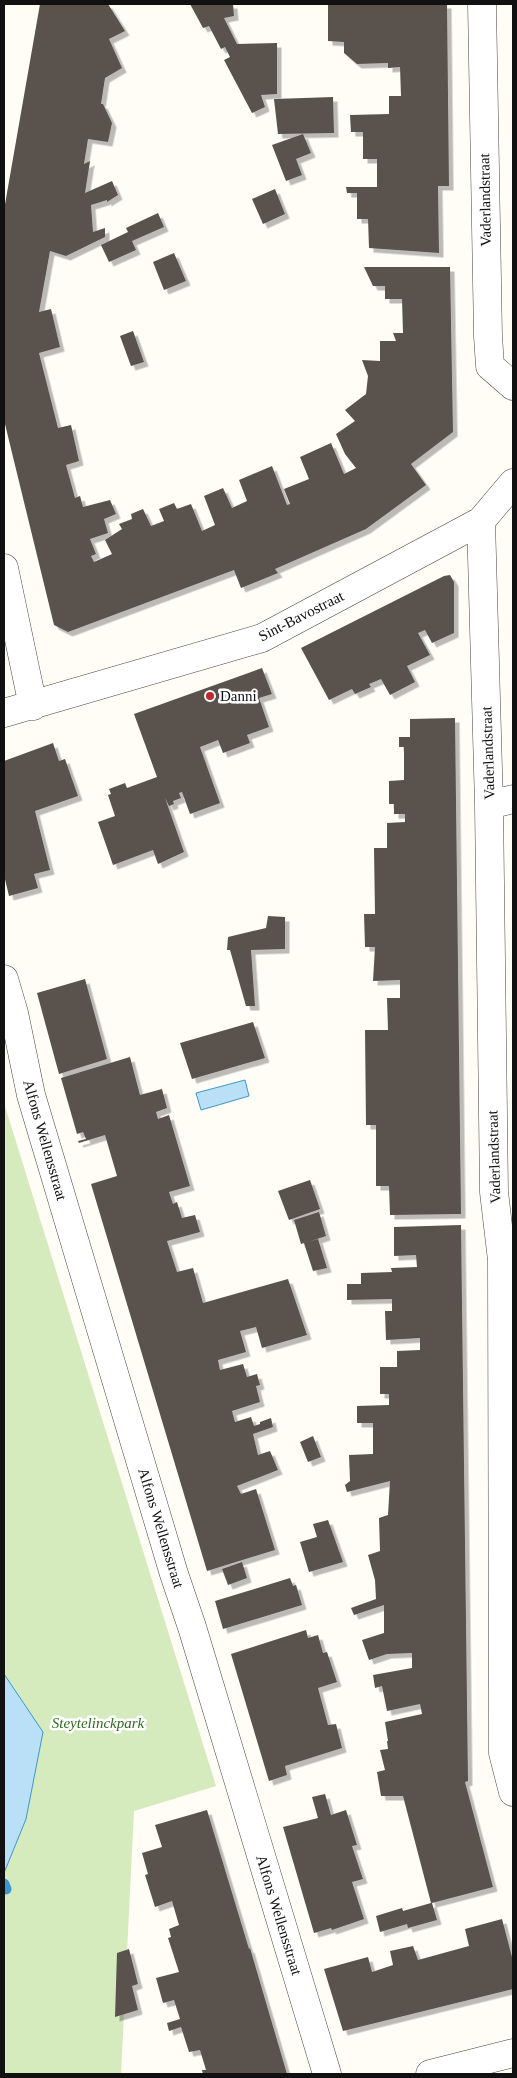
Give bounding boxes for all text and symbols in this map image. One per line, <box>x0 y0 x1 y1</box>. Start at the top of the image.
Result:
street label: Vaderlandstraat <box>476 152 494 247</box>
street label: Sint-Bavostraat <box>256 587 347 644</box>
place label: Danni <box>220 688 257 704</box>
marker: Danni <box>204 690 216 702</box>
street label: Vaderlandstraat <box>478 705 498 800</box>
street label: Alfons Wellensstraat <box>20 1078 70 1203</box>
street label: Vaderlandstraat <box>484 1109 504 1204</box>
street label: Alfons Wellensstraat <box>135 1466 187 1591</box>
park label: Steytelinckpark <box>52 1715 145 1731</box>
street label: Alfons Wellensstraat <box>253 1853 305 1978</box>

